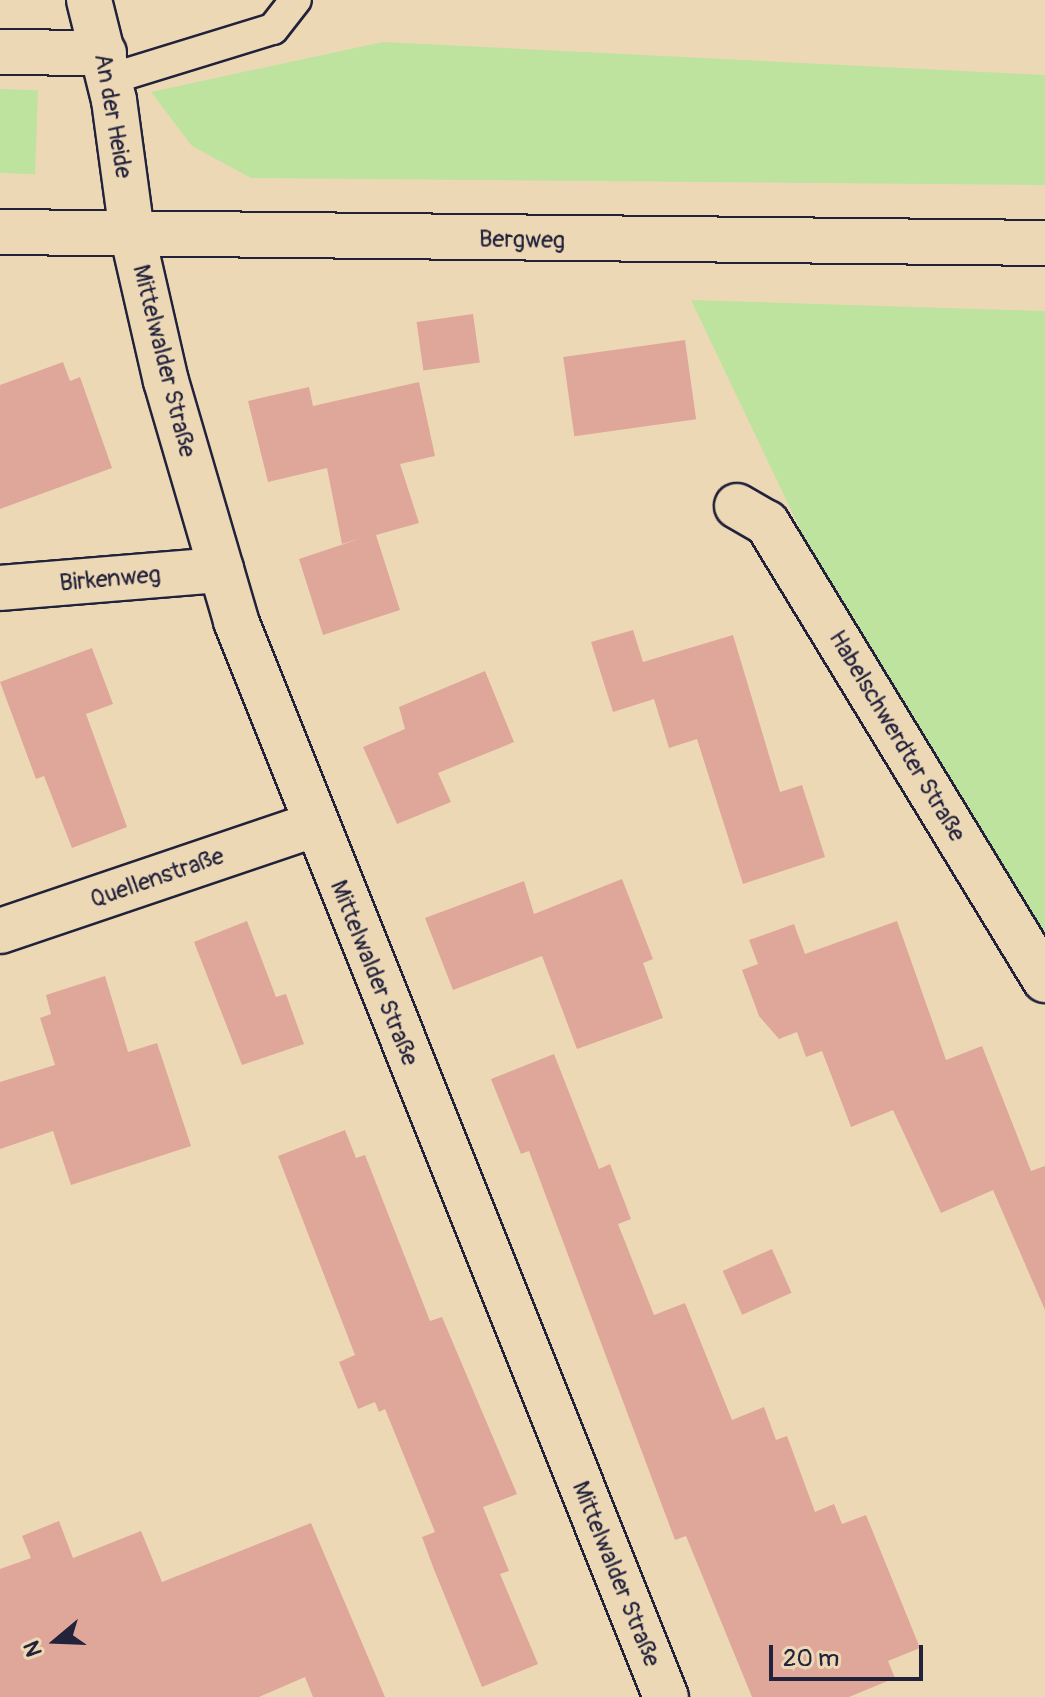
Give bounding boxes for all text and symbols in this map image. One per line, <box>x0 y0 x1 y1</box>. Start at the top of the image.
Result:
street label: An der Heide <box>88 51 138 181</box>
street label: Bergweg <box>479 225 565 255</box>
street label: Mittelwalder Straße <box>126 262 202 460</box>
street label: Birkenweg <box>58 560 162 598</box>
street label: Habelschwerdter Straße <box>823 625 971 847</box>
street label: Quellenstraße <box>86 842 228 914</box>
street label: Mittelwalder Straße <box>324 876 424 1070</box>
street label: Mittelwalder Straße <box>566 1477 666 1671</box>
north arrow <box>16 1601 96 1681</box>
scale bar <box>773 1629 927 1679</box>
text: N <box>18 1637 49 1660</box>
text: 20 m <box>783 1644 839 1673</box>

